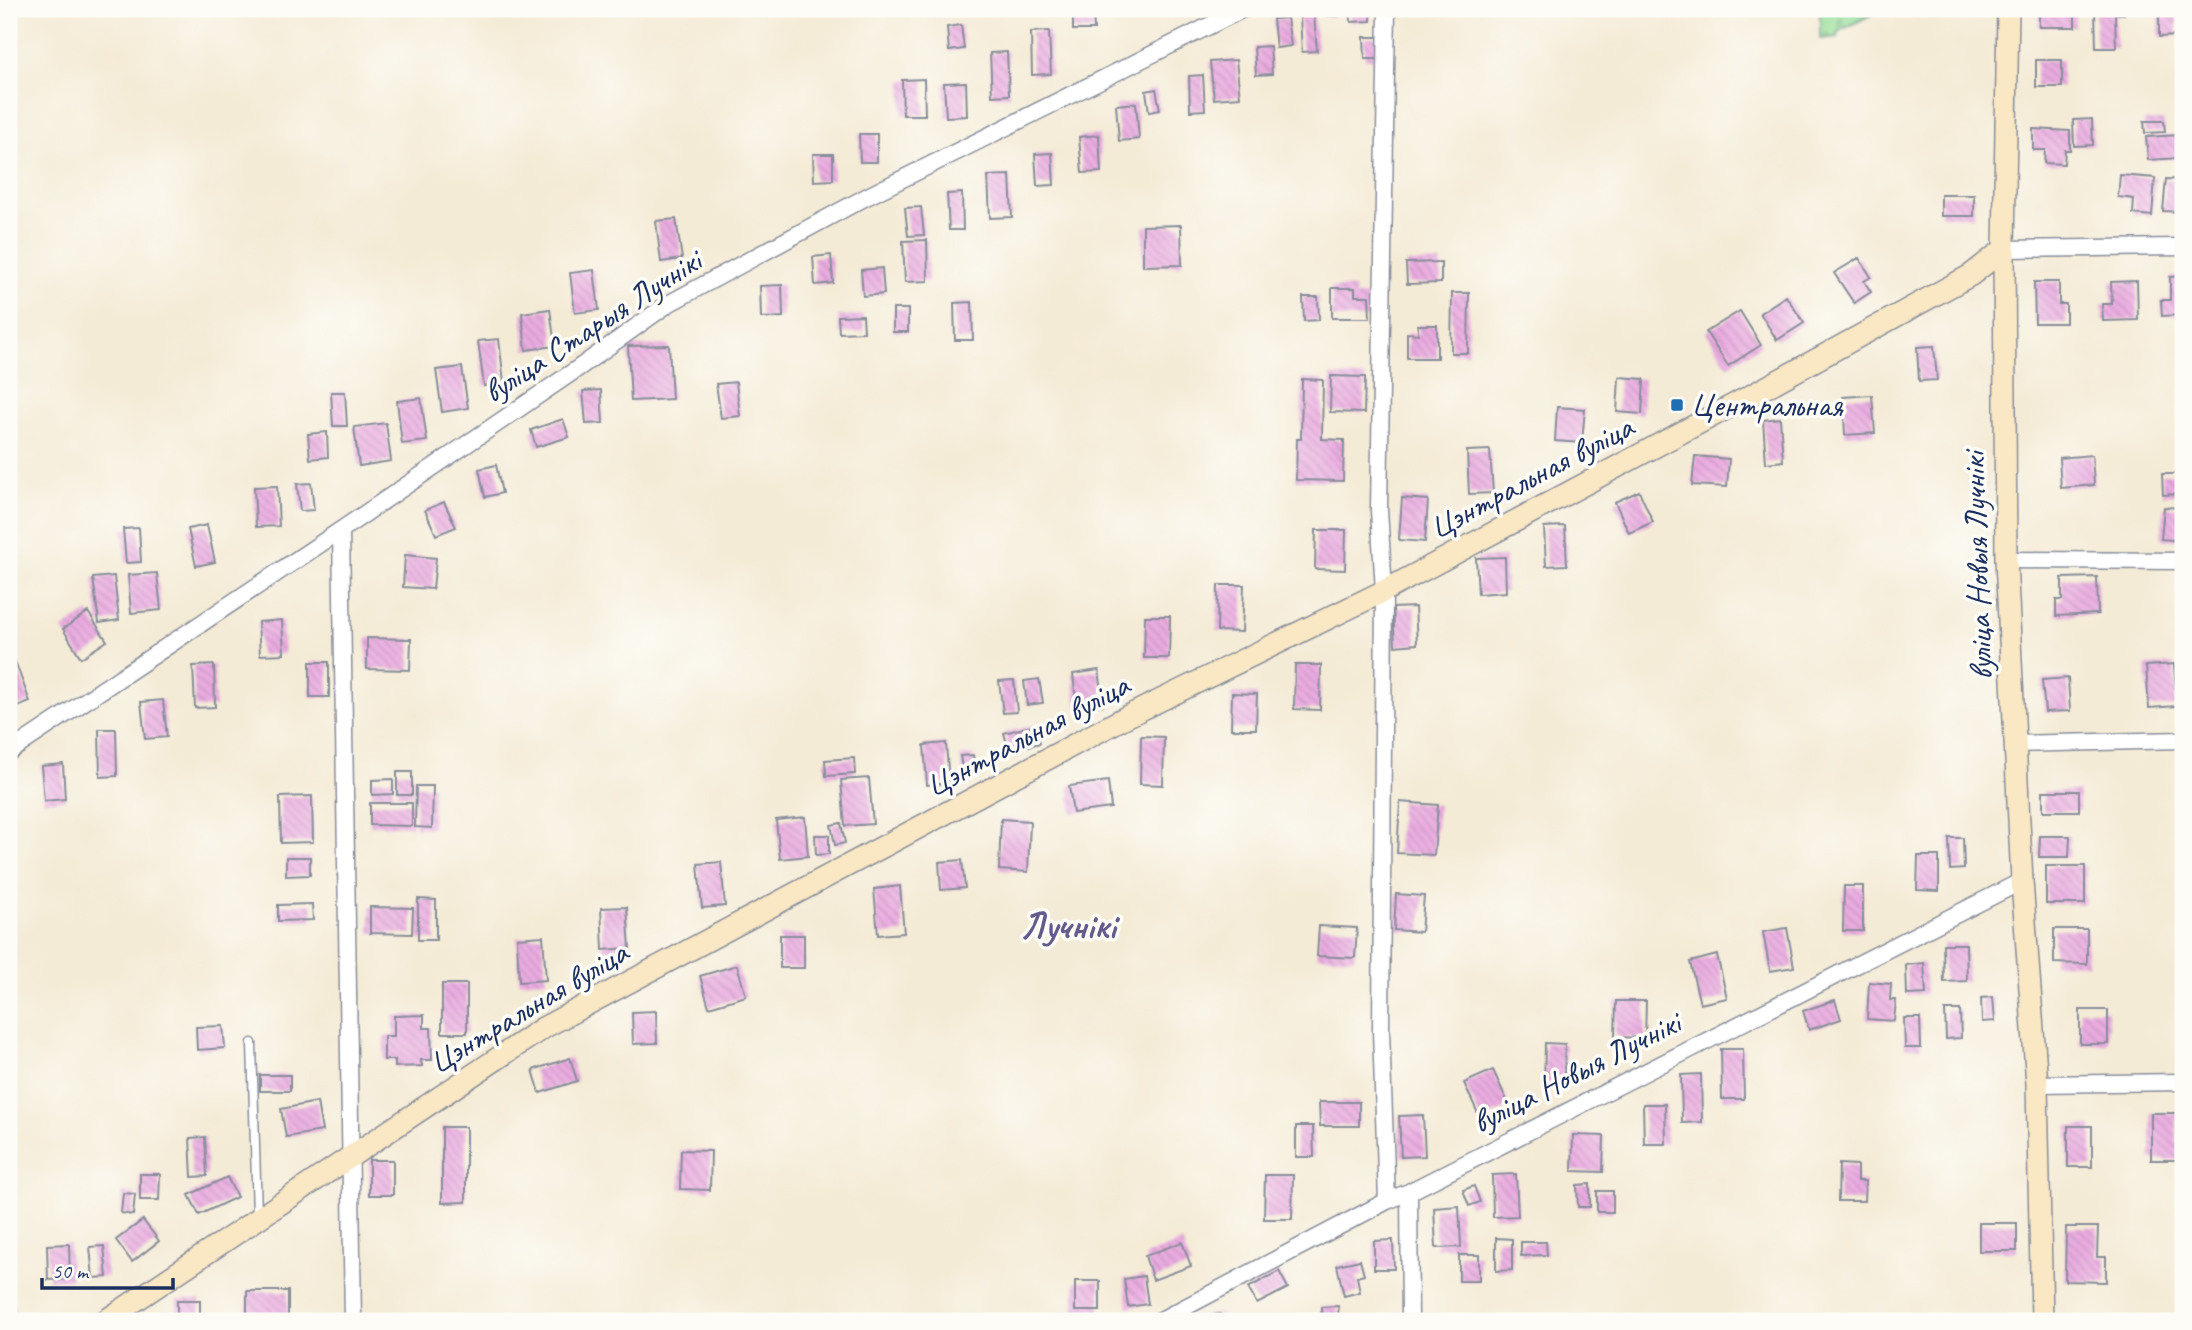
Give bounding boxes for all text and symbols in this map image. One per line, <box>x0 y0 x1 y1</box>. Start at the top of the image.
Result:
street label: вуліца Старыя Лучнікі <box>475 238 712 412</box>
place label: Центральная <box>1691 384 1843 426</box>
marker: Центральная <box>1669 397 1685 413</box>
street label: Цэнтральная вуліца <box>1422 404 1642 548</box>
street label: вуліца Новыя Лучнікі <box>1952 447 2002 681</box>
street label: Цэнтральная вуліца <box>918 662 1138 806</box>
district label: Лучнікі <box>1020 902 1120 949</box>
street label: Цэнтральная вуліца <box>421 930 637 1083</box>
street label: вуліца Новыя Лучнікі <box>1465 1000 1691 1143</box>
scale bar <box>42 1246 173 1290</box>
text: 50 m <box>52 1258 90 1284</box>

